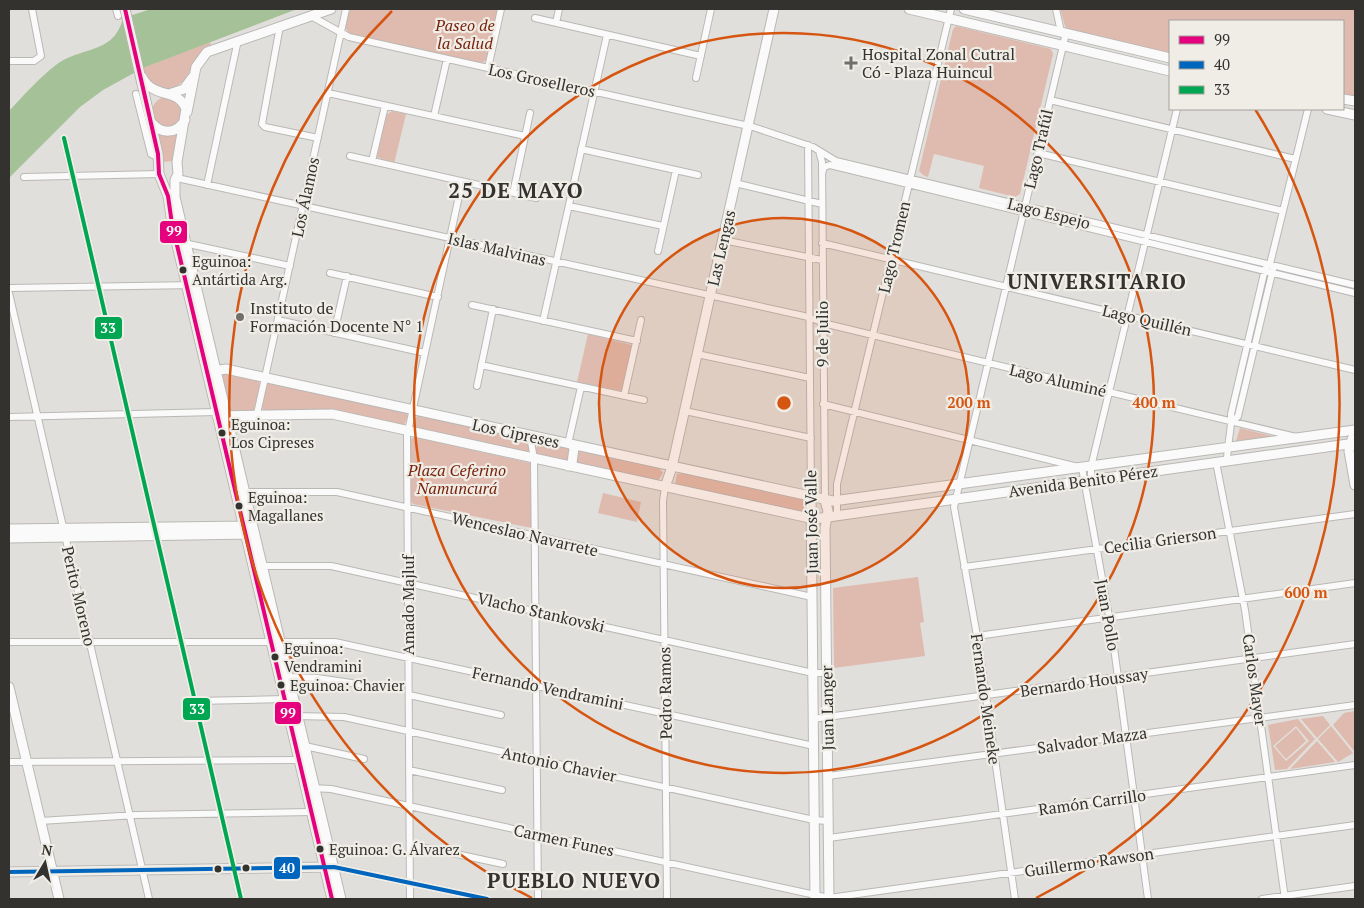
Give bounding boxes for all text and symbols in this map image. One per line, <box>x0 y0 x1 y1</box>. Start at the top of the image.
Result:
park label: Paseo de la Salud <box>434 14 495 54</box>
legend <box>1169 20 1344 110</box>
text: 99 <box>1214 29 1230 49</box>
place label: Hospital Zonal Cutral Có - Plaza Huincul <box>862 43 1015 83</box>
text: 40 <box>1214 54 1230 74</box>
marker: Hospital Zonal Cutral Có - Plaza Huincul <box>844 56 858 70</box>
street label: Los Groselleros <box>486 58 598 102</box>
text: 33 <box>1214 79 1230 99</box>
street label: Lago Trafúl <box>1018 107 1058 191</box>
street label: Los Álamos <box>286 155 324 239</box>
district label: 25 DE MAYO <box>448 176 584 204</box>
street label: Lago Espejo <box>1005 192 1093 234</box>
street label: Lago Tromen <box>873 198 915 295</box>
street label: Las Lengas <box>702 208 740 288</box>
line badge: 99 <box>159 220 188 244</box>
text: 99 <box>166 221 182 240</box>
street label: Islas Malvinas <box>446 227 548 271</box>
place label: Eguinoa: Antártida Arg. <box>192 251 287 289</box>
marker: Eguinoa: Antártida Arg. <box>178 265 188 275</box>
district label: UNIVERSITARIO <box>1007 267 1187 295</box>
place label: Instituto de Formación Docente N° 1 <box>250 297 424 337</box>
street label: Lago Quillén <box>1100 299 1194 341</box>
street label: 9 de Julio <box>811 301 833 367</box>
marker: Instituto de Formación Docente N° 1 <box>234 311 246 323</box>
line badge: 33 <box>94 316 123 340</box>
text: 33 <box>100 318 116 337</box>
street label: Lago Aluminé <box>1007 358 1109 402</box>
text: 200 m <box>947 392 991 412</box>
text: 400 m <box>1132 392 1176 412</box>
centre of rings <box>775 394 793 412</box>
street label: Los Cipreses <box>470 413 562 453</box>
place label: Eguinoa: Los Cipreses <box>231 414 314 452</box>
marker: Eguinoa: Los Cipreses <box>217 428 227 438</box>
park label: Plaza Ceferino Namuncurá <box>407 459 506 499</box>
street label: Avenida Benito Pérez <box>1007 460 1159 502</box>
street label: Juan José Valle <box>799 470 823 574</box>
place label: Eguinoa: Magallanes <box>248 487 324 525</box>
marker: Eguinoa: Magallanes <box>234 501 244 511</box>
street label: Wenceslao Navarrete <box>450 506 600 562</box>
street label: Cecilia Grierson <box>1102 521 1218 559</box>
street label: Perito Moreno <box>57 544 101 648</box>
street label: Amado Majluf <box>397 553 419 655</box>
street label: Juan Pollo <box>1091 577 1125 653</box>
text: 600 m <box>1284 582 1328 602</box>
street label: Vlacho Stankovski <box>475 587 607 637</box>
street label: Fernando Meineke <box>966 632 1006 766</box>
street label: Carlos Mayer <box>1238 632 1272 728</box>
place label: Eguinoa: Vendramini <box>284 638 362 676</box>
street label: Pedro Ramos <box>653 646 677 740</box>
marker: Eguinoa: Vendramini <box>270 652 280 662</box>
street label: Fernando Vendramini <box>470 661 626 715</box>
street label: Bernardo Houssay <box>1019 662 1150 702</box>
street label: Juan Langer <box>815 664 839 751</box>
place label: Eguinoa: Chavier <box>290 675 405 695</box>
marker: Eguinoa: Chavier <box>276 680 286 690</box>
line badge: 33 <box>182 697 211 721</box>
text: 33 <box>189 699 205 718</box>
line badge: 99 <box>274 701 302 725</box>
text: 99 <box>280 703 296 722</box>
street label: Salvador Mazza <box>1036 721 1148 759</box>
street label: Antonio Chavier <box>499 741 619 787</box>
street label: Ramón Carrillo <box>1037 784 1147 820</box>
street label: Carmen Funes <box>512 819 616 861</box>
north arrow <box>20 838 70 888</box>
text: N <box>40 839 54 860</box>
place label: Eguinoa: G. Álvarez <box>329 839 460 859</box>
street label: Guillermo Rawson <box>1023 842 1156 882</box>
marker: Eguinoa: G. Álvarez <box>315 844 325 854</box>
line badge: 40 <box>273 856 301 880</box>
text: 40 <box>279 858 295 877</box>
unlabelled marker <box>241 863 251 873</box>
unlabelled marker <box>213 864 223 874</box>
district label: PUEBLO NUEVO <box>487 866 661 894</box>

